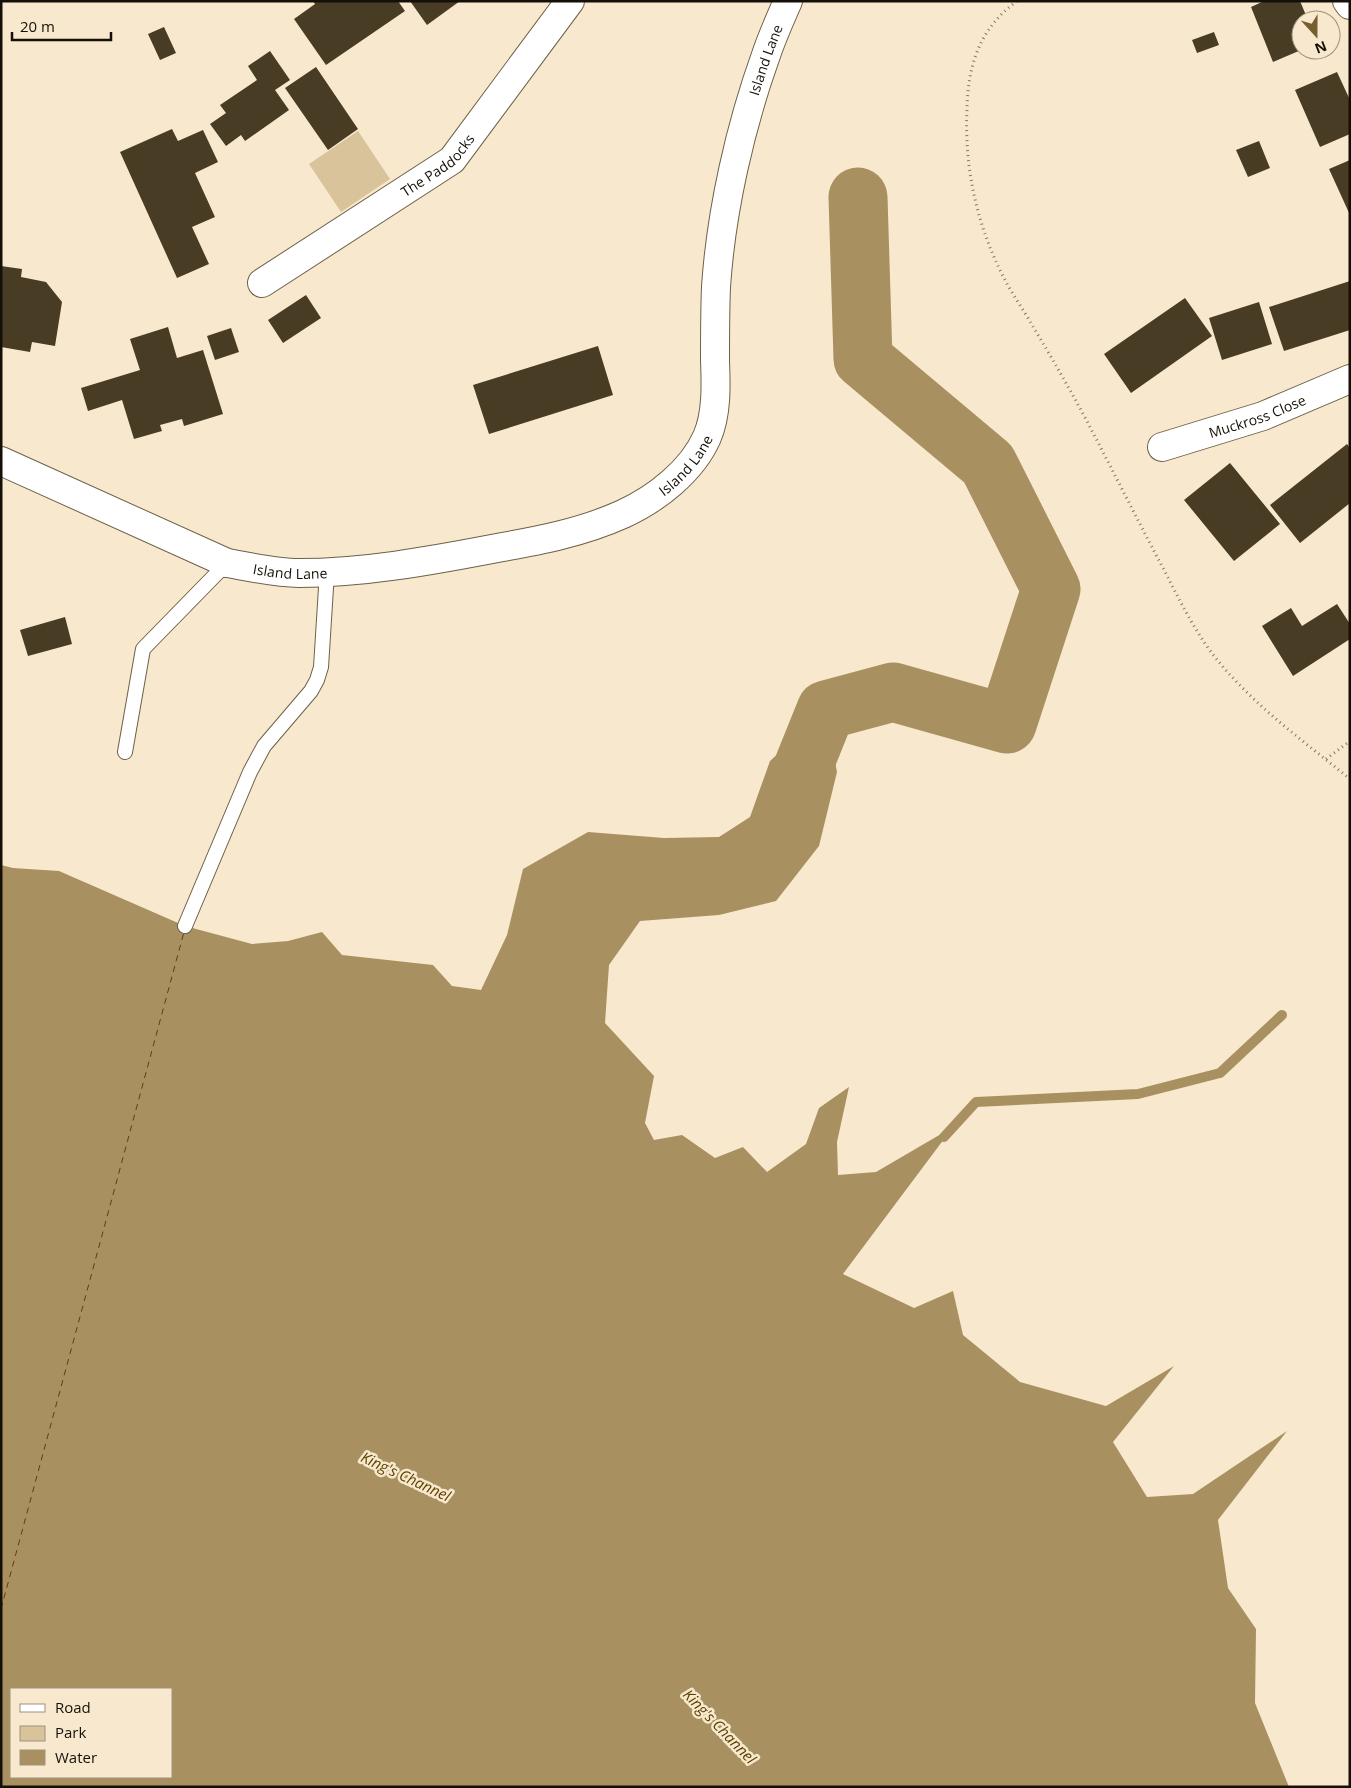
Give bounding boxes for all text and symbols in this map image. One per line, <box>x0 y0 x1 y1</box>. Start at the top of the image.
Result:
scale bar <box>12 10 111 42</box>
north arrow <box>1291 10 1341 60</box>
text: 20 m <box>20 16 55 36</box>
street label: Island Lane <box>744 21 786 98</box>
text: N <box>1312 37 1330 59</box>
street label: The Paddocks <box>397 129 478 200</box>
street label: Muckross Close <box>1206 390 1308 442</box>
street label: Island Lane <box>654 432 716 500</box>
street label: Island Lane <box>252 558 328 583</box>
water label: King's Channel <box>358 1447 455 1506</box>
water label: King's Channel <box>679 1684 762 1769</box>
legend <box>10 1688 172 1778</box>
text: Road <box>55 1697 91 1717</box>
text: Park <box>55 1722 86 1742</box>
text: Water <box>55 1747 97 1767</box>

